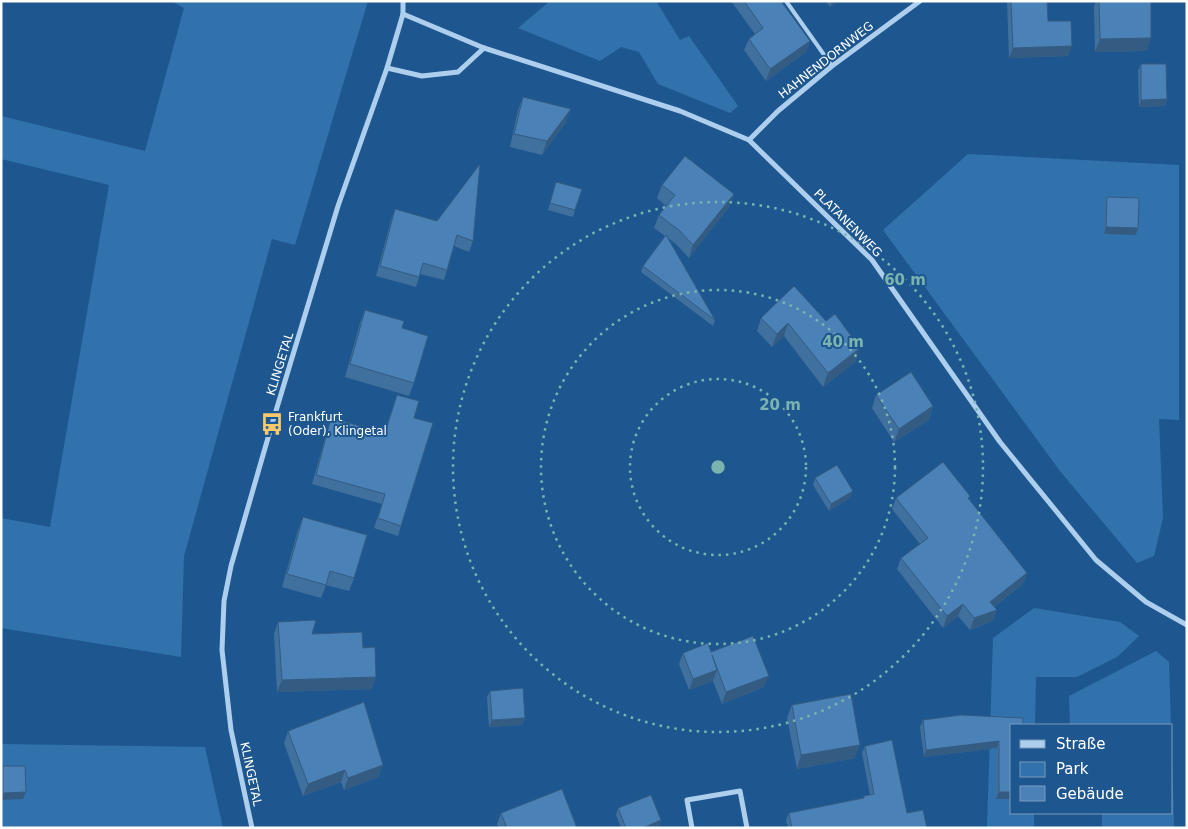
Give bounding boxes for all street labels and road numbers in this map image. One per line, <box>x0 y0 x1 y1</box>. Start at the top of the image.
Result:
street label: HAHNENDORNWEG <box>776 19 876 101</box>
street label: PLATANENWEG <box>811 186 885 260</box>
street label: KLINGETAL <box>264 330 296 397</box>
street label: KLINGETAL <box>237 741 265 808</box>

